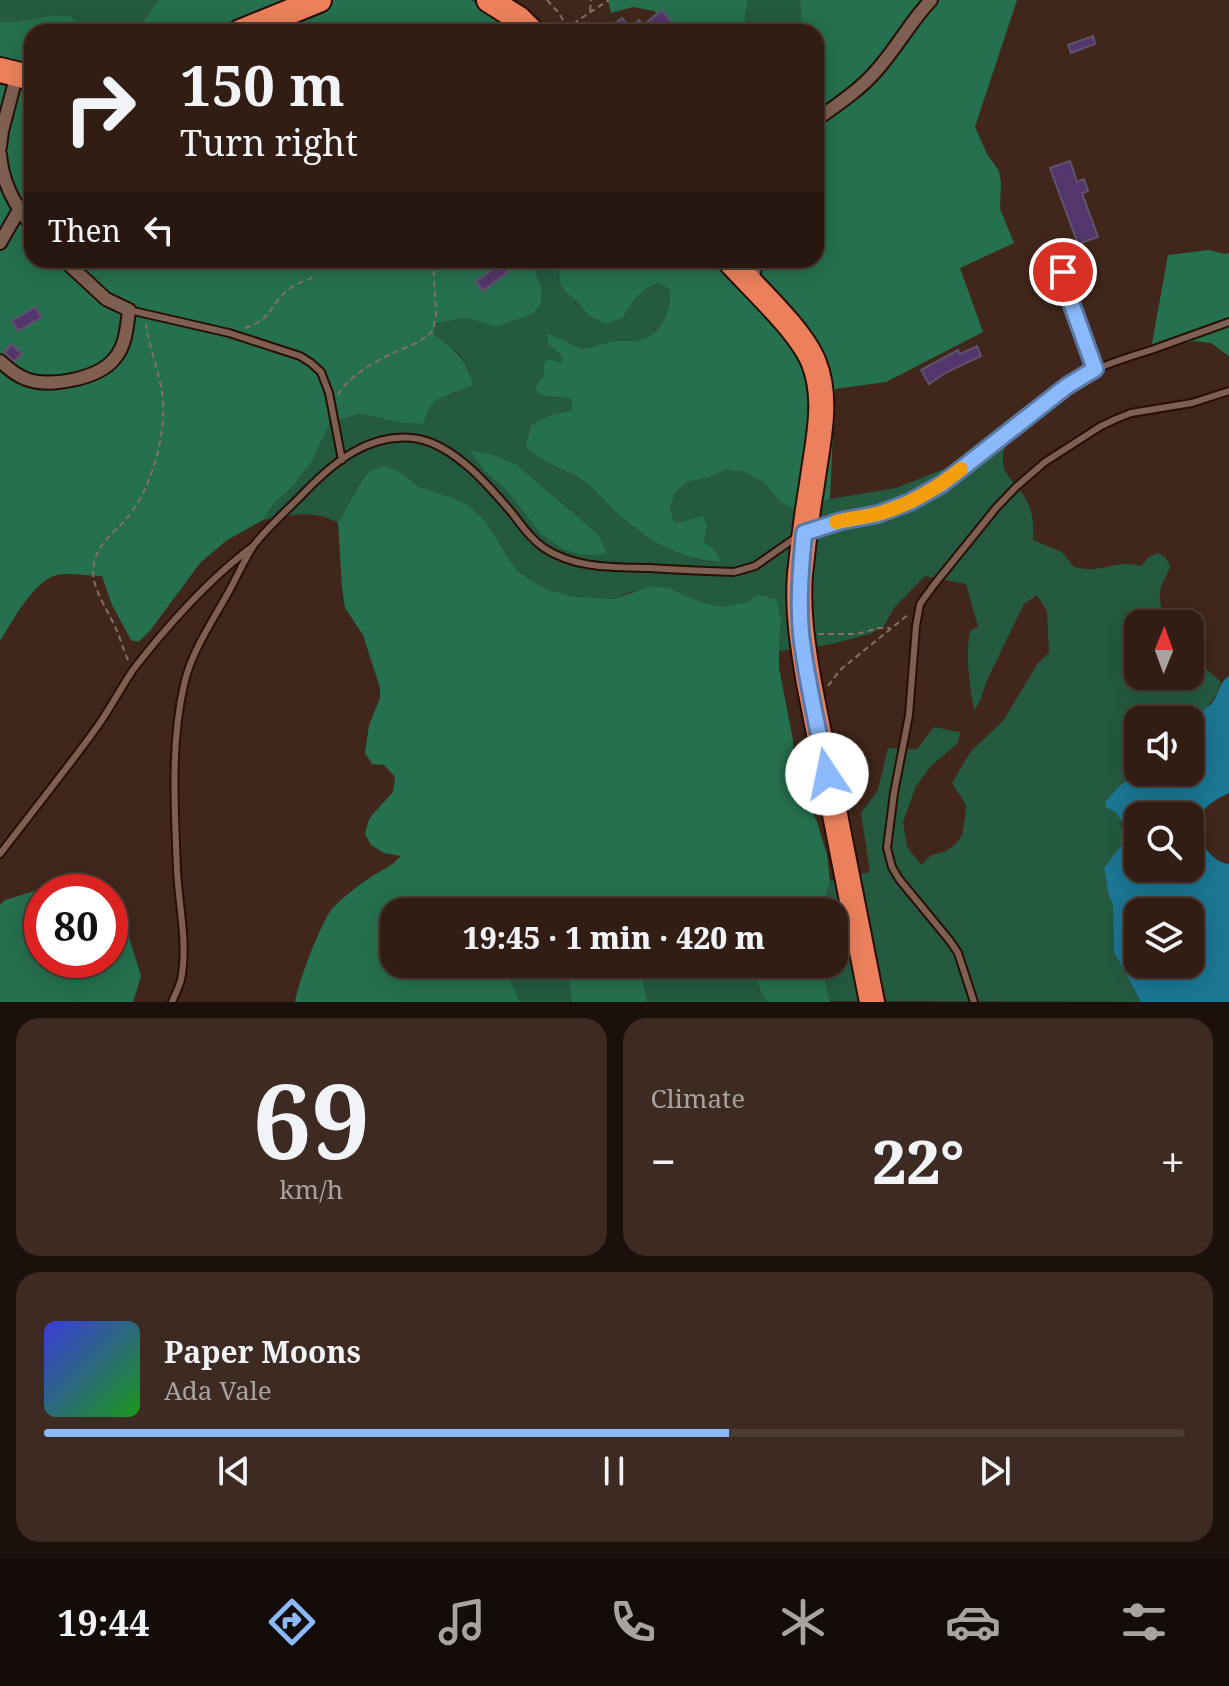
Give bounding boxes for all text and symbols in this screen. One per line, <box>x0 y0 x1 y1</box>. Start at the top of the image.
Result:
text: 150 m <box>180 46 345 122</box>
icon: right <box>48 56 152 160</box>
text: Turn right <box>180 118 358 167</box>
icon: left <box>137 208 181 252</box>
text: Then <box>48 210 121 251</box>
pin <box>1029 238 1097 306</box>
icon: arrive <box>1041 250 1085 294</box>
north arrow <box>1124 610 1204 690</box>
map controls <box>1124 610 1204 978</box>
button: sound <box>1124 706 1204 786</box>
position arrow <box>785 732 869 816</box>
button: search <box>1124 802 1204 882</box>
speed limit sign: 80 <box>24 874 128 978</box>
button: layers <box>1124 898 1204 978</box>
text: 19:45 · 1 min · 420 m <box>463 917 765 958</box>
text: 69 <box>252 1048 370 1189</box>
text: Climate <box>651 1080 745 1116</box>
text: 22° <box>872 1120 964 1202</box>
text: − <box>651 1131 676 1191</box>
text: + <box>1160 1131 1185 1191</box>
text: km/h <box>279 1171 343 1207</box>
text: Paper Moons <box>164 1331 361 1372</box>
text: Ada Vale <box>164 1372 272 1408</box>
icon: previous <box>212 1449 256 1493</box>
icon: pause <box>592 1449 636 1493</box>
icon: next <box>973 1449 1017 1493</box>
icon: directions <box>264 1594 320 1650</box>
icon: music <box>434 1594 490 1650</box>
icon: phone <box>605 1594 661 1650</box>
icon: climate <box>775 1594 831 1650</box>
icon: car <box>945 1594 1001 1650</box>
icon: filters <box>1116 1594 1172 1650</box>
text: 19:44 <box>57 1598 150 1647</box>

